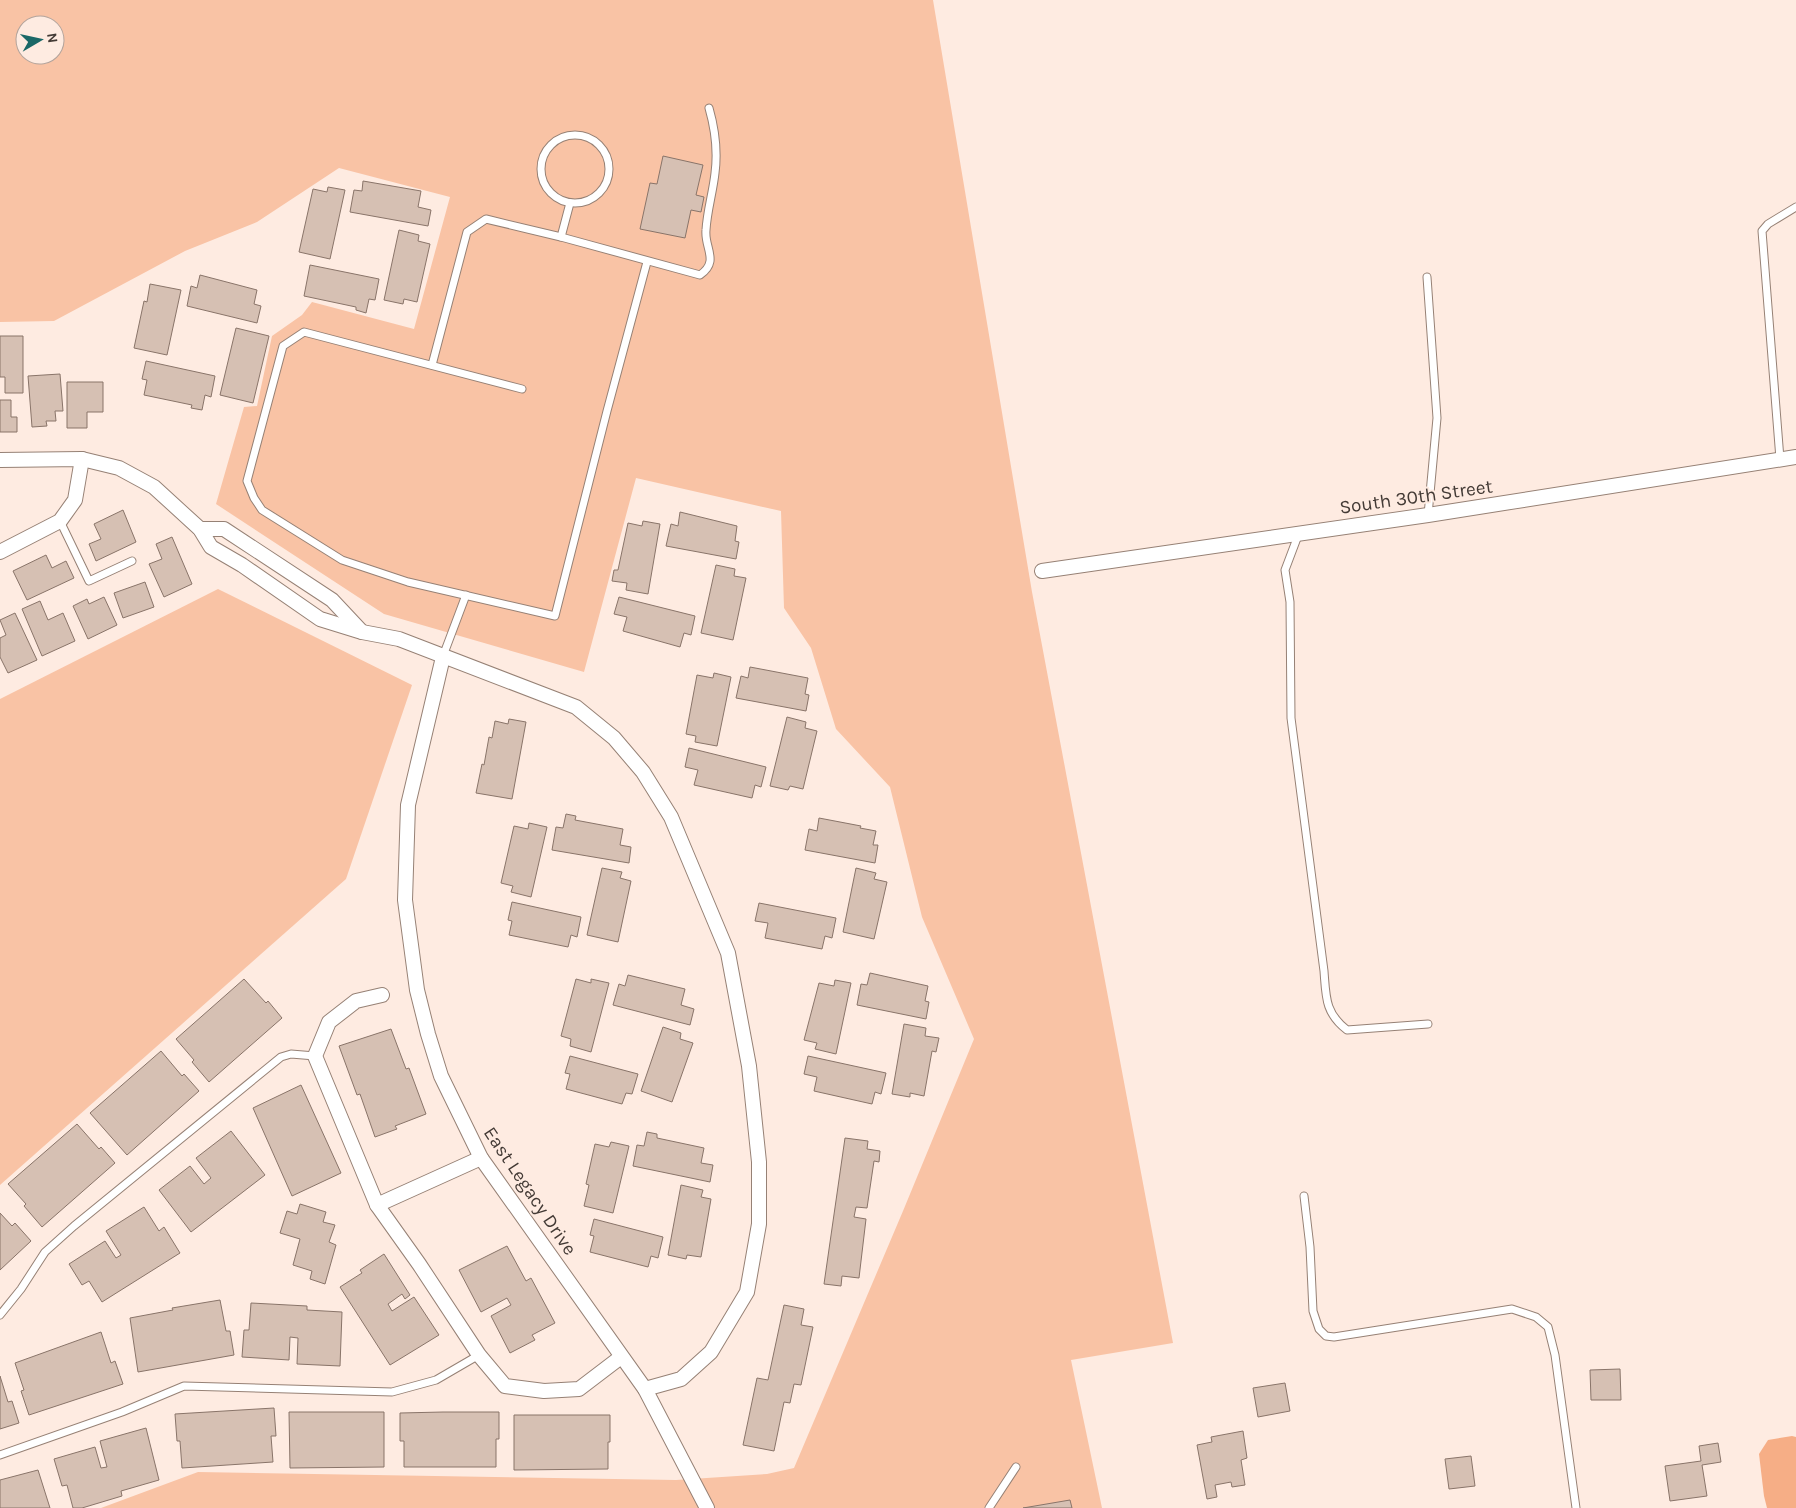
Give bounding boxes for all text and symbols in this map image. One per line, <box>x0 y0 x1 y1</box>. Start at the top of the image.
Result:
north arrow <box>15 15 65 65</box>
text: N <box>43 32 62 44</box>
street label: South 30th Street <box>1338 475 1494 519</box>
street label: East Legacy Drive <box>479 1123 581 1259</box>

